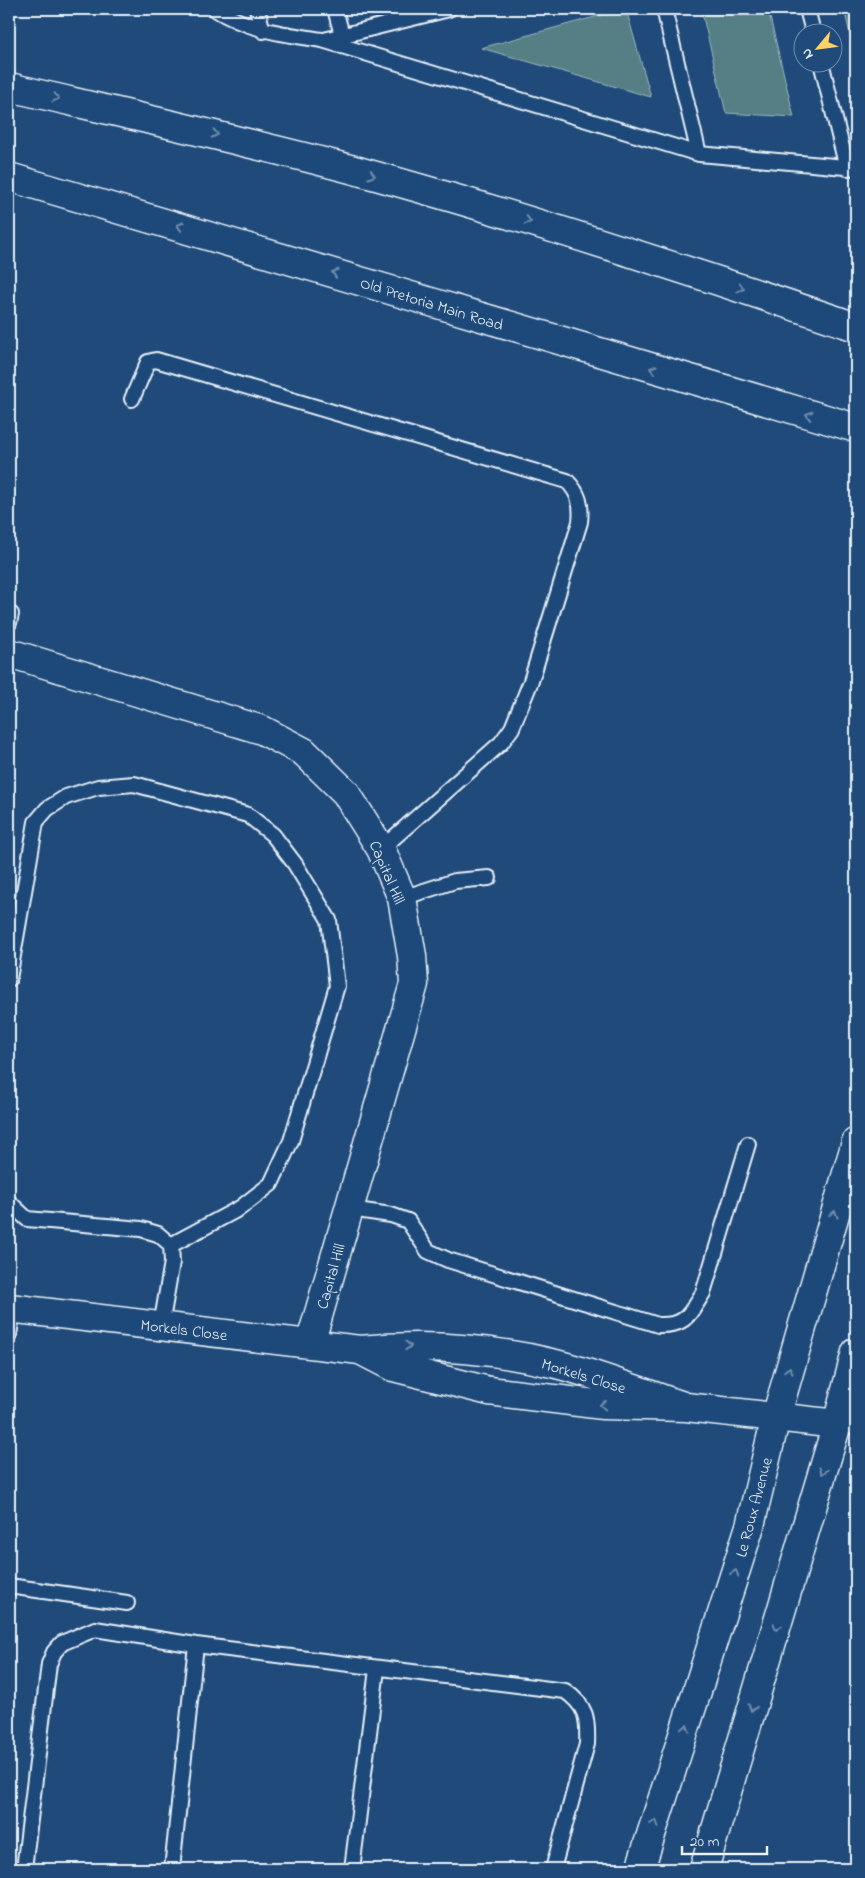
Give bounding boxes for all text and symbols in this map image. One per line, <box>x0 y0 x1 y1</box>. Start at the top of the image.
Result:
north arrow <box>792 22 842 72</box>
text: N <box>796 44 819 63</box>
one-way arrow <box>52 92 61 103</box>
one-way arrow <box>210 128 219 139</box>
one-way arrow <box>368 169 376 180</box>
one-way arrow <box>523 215 531 225</box>
one-way arrow <box>175 221 184 232</box>
one-way arrow <box>331 269 340 279</box>
street label: Old Pretoria Main Road <box>357 272 506 338</box>
one-way arrow <box>737 282 745 292</box>
one-way arrow <box>650 365 658 375</box>
one-way arrow <box>806 410 814 420</box>
street label: Capital Hill <box>362 837 410 909</box>
one-way arrow <box>829 1210 839 1218</box>
street label: Capital Hill <box>311 1241 353 1312</box>
street label: Morkels Close <box>139 1314 229 1348</box>
one-way arrow <box>405 1341 413 1351</box>
street label: Morkels Close <box>538 1353 629 1401</box>
one-way arrow <box>784 1366 794 1374</box>
one-way arrow <box>598 1400 606 1411</box>
street label: Le Roux Avenue <box>730 1454 780 1560</box>
one-way arrow <box>819 1466 829 1475</box>
one-way arrow <box>729 1569 739 1577</box>
one-way arrow <box>772 1622 782 1630</box>
one-way arrow <box>748 1703 758 1711</box>
one-way arrow <box>680 1724 690 1732</box>
one-way arrow <box>649 1819 659 1827</box>
scale bar <box>682 1823 768 1855</box>
text: 20 m <box>690 1831 720 1853</box>

